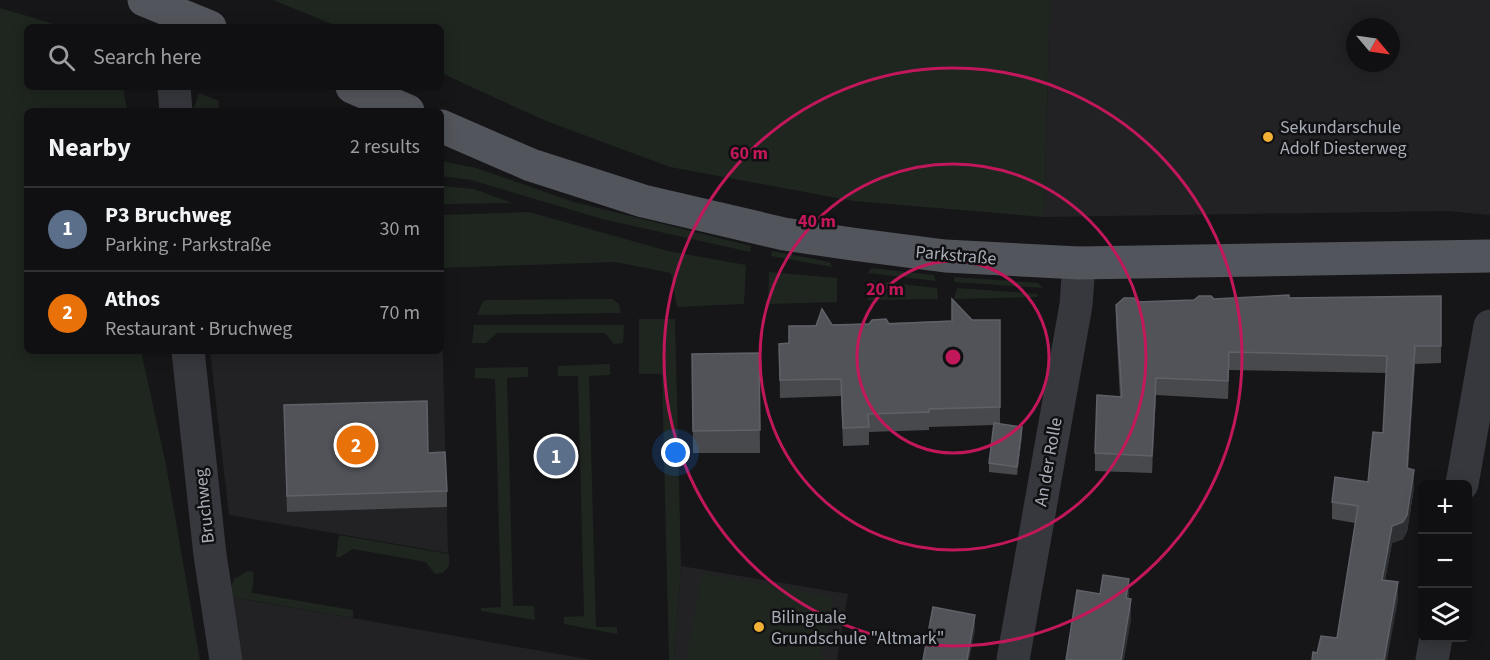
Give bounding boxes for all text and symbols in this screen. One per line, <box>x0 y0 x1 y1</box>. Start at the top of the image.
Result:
north arrow <box>1346 18 1400 72</box>
search box <box>24 24 444 90</box>
icon: search <box>45 41 78 74</box>
text: Search here <box>93 41 201 73</box>
place label: Sekundarschule Adolf Diesterweg <box>1280 115 1407 161</box>
text: Nearby <box>48 129 131 166</box>
marker: Sekundarschule Adolf Diesterweg <box>1261 130 1275 144</box>
text: 2 results <box>350 133 420 161</box>
text: 60 m <box>730 141 768 166</box>
text: P3 Bruchweg <box>105 199 231 231</box>
text: 40 m <box>798 209 836 234</box>
text: 1 <box>62 215 73 243</box>
text: 30 m <box>380 215 420 243</box>
text: Parking · Parkstraße <box>105 231 271 259</box>
street label: Parkstraße <box>914 240 998 271</box>
text: 20 m <box>866 277 904 302</box>
text: Athos <box>105 283 160 315</box>
text: 2 <box>62 299 73 327</box>
text: 70 m <box>380 299 420 327</box>
text: Restaurant · Bruchweg <box>105 315 292 343</box>
centre of rings <box>943 347 963 367</box>
street label: An der Rolle <box>1028 416 1069 509</box>
pin: 2 <box>336 422 376 468</box>
pin: 1 <box>536 434 576 478</box>
your location <box>661 438 690 467</box>
street label: Bruchweg <box>188 467 221 545</box>
map controls <box>1418 480 1472 642</box>
button: + <box>1418 480 1472 534</box>
button: − <box>1418 534 1472 588</box>
button: layers <box>1418 588 1472 642</box>
place label: Bilinguale Grundschule "Altmark" <box>771 605 944 651</box>
marker: Bilinguale Grundschule "Altmark" <box>752 620 766 634</box>

